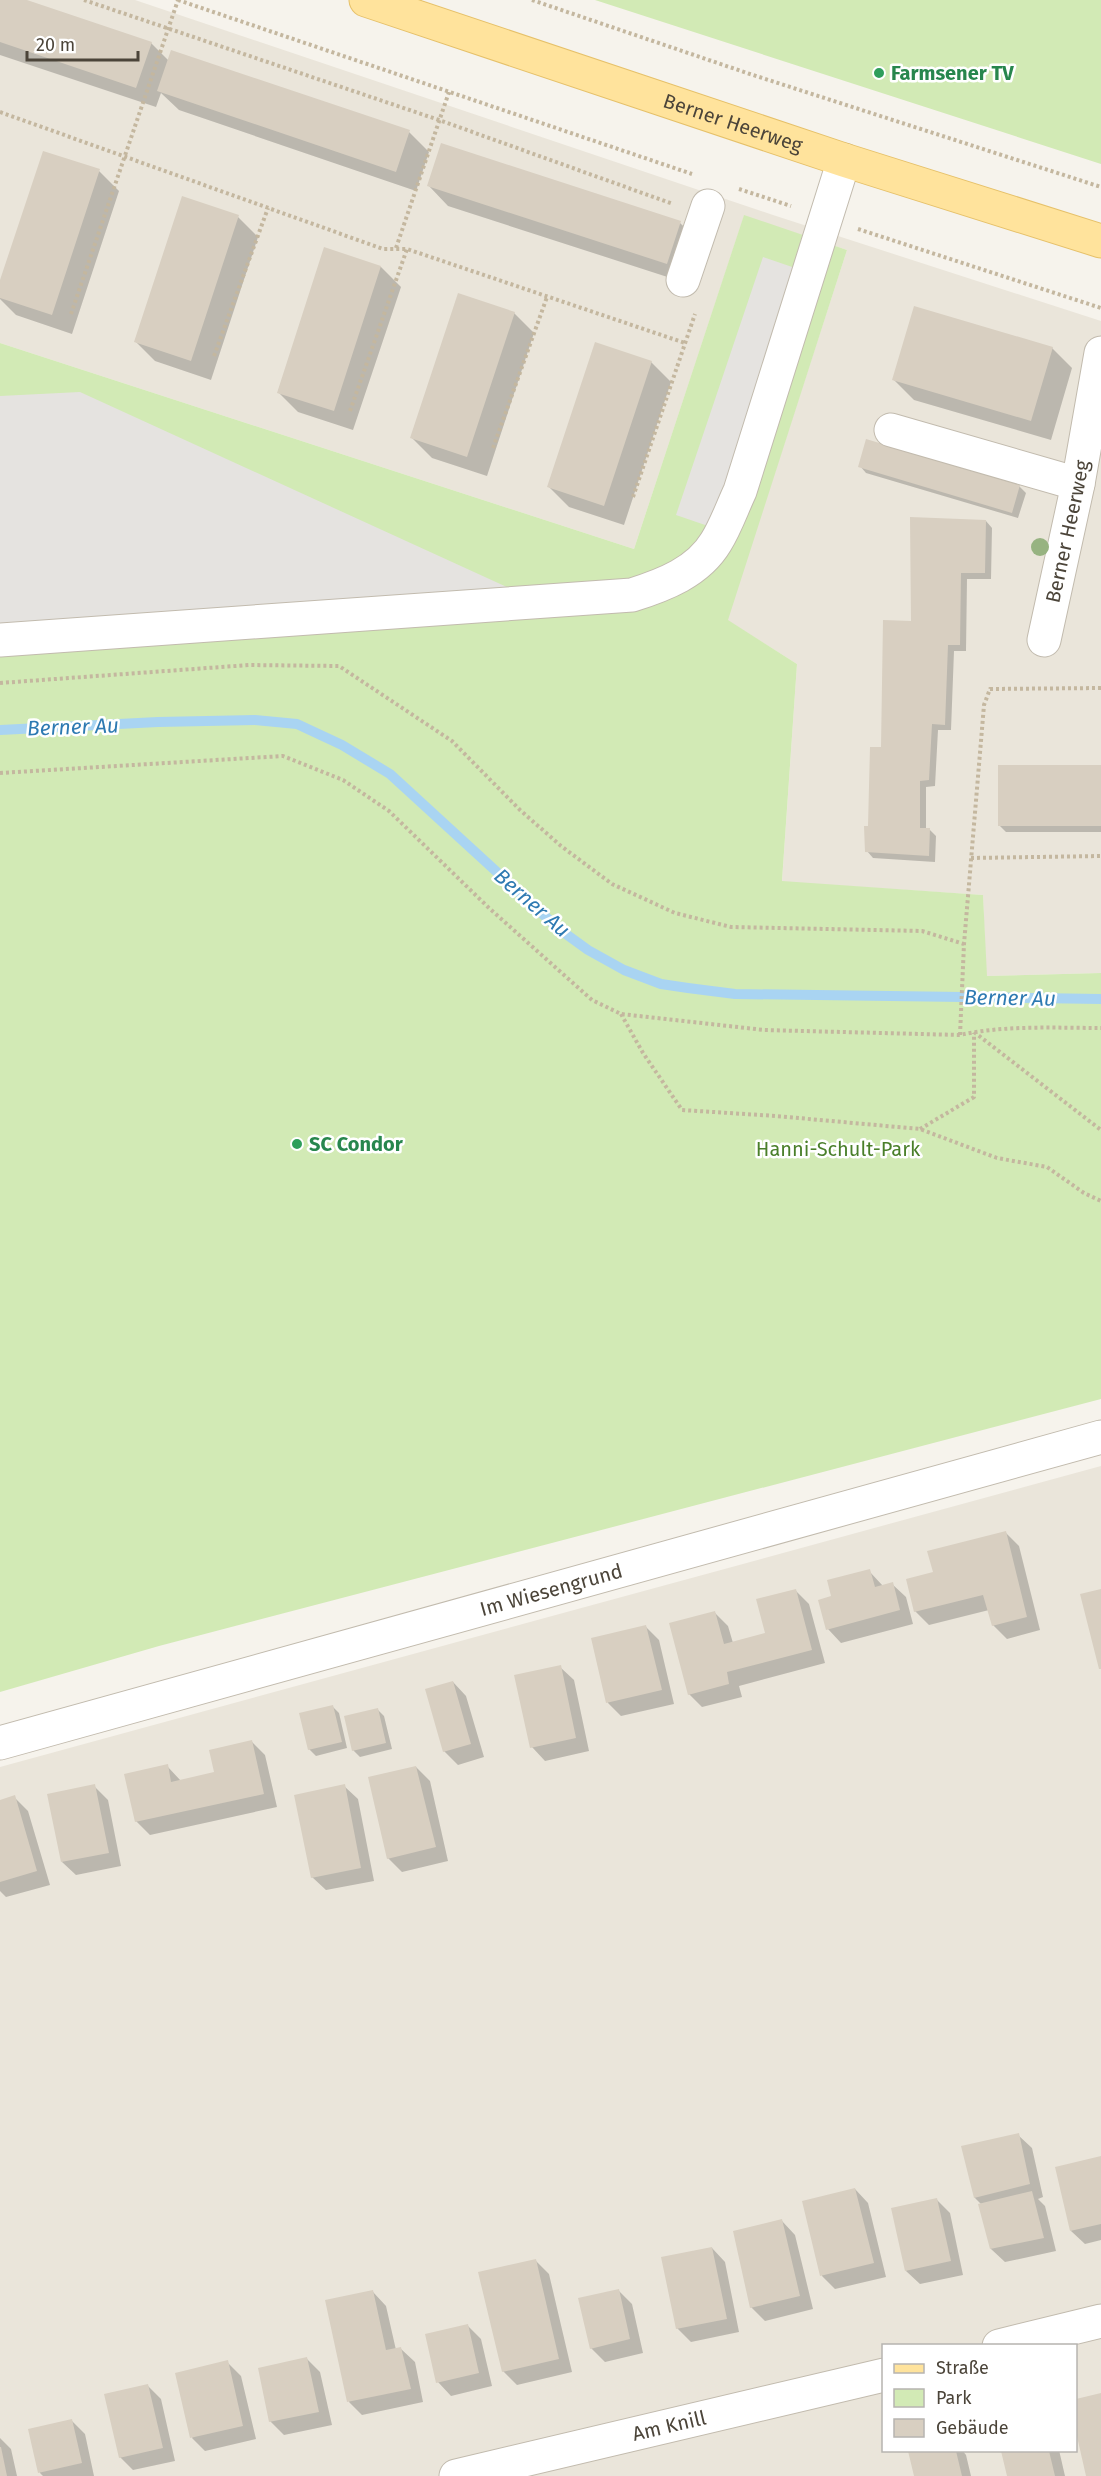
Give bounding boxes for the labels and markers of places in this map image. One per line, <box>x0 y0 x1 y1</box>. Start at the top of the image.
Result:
place label: Farmsener TV <box>891 61 1014 85</box>
marker: Farmsener TV <box>872 66 886 80</box>
place label: SC Condor <box>309 1132 404 1156</box>
marker: SC Condor <box>290 1137 304 1151</box>

